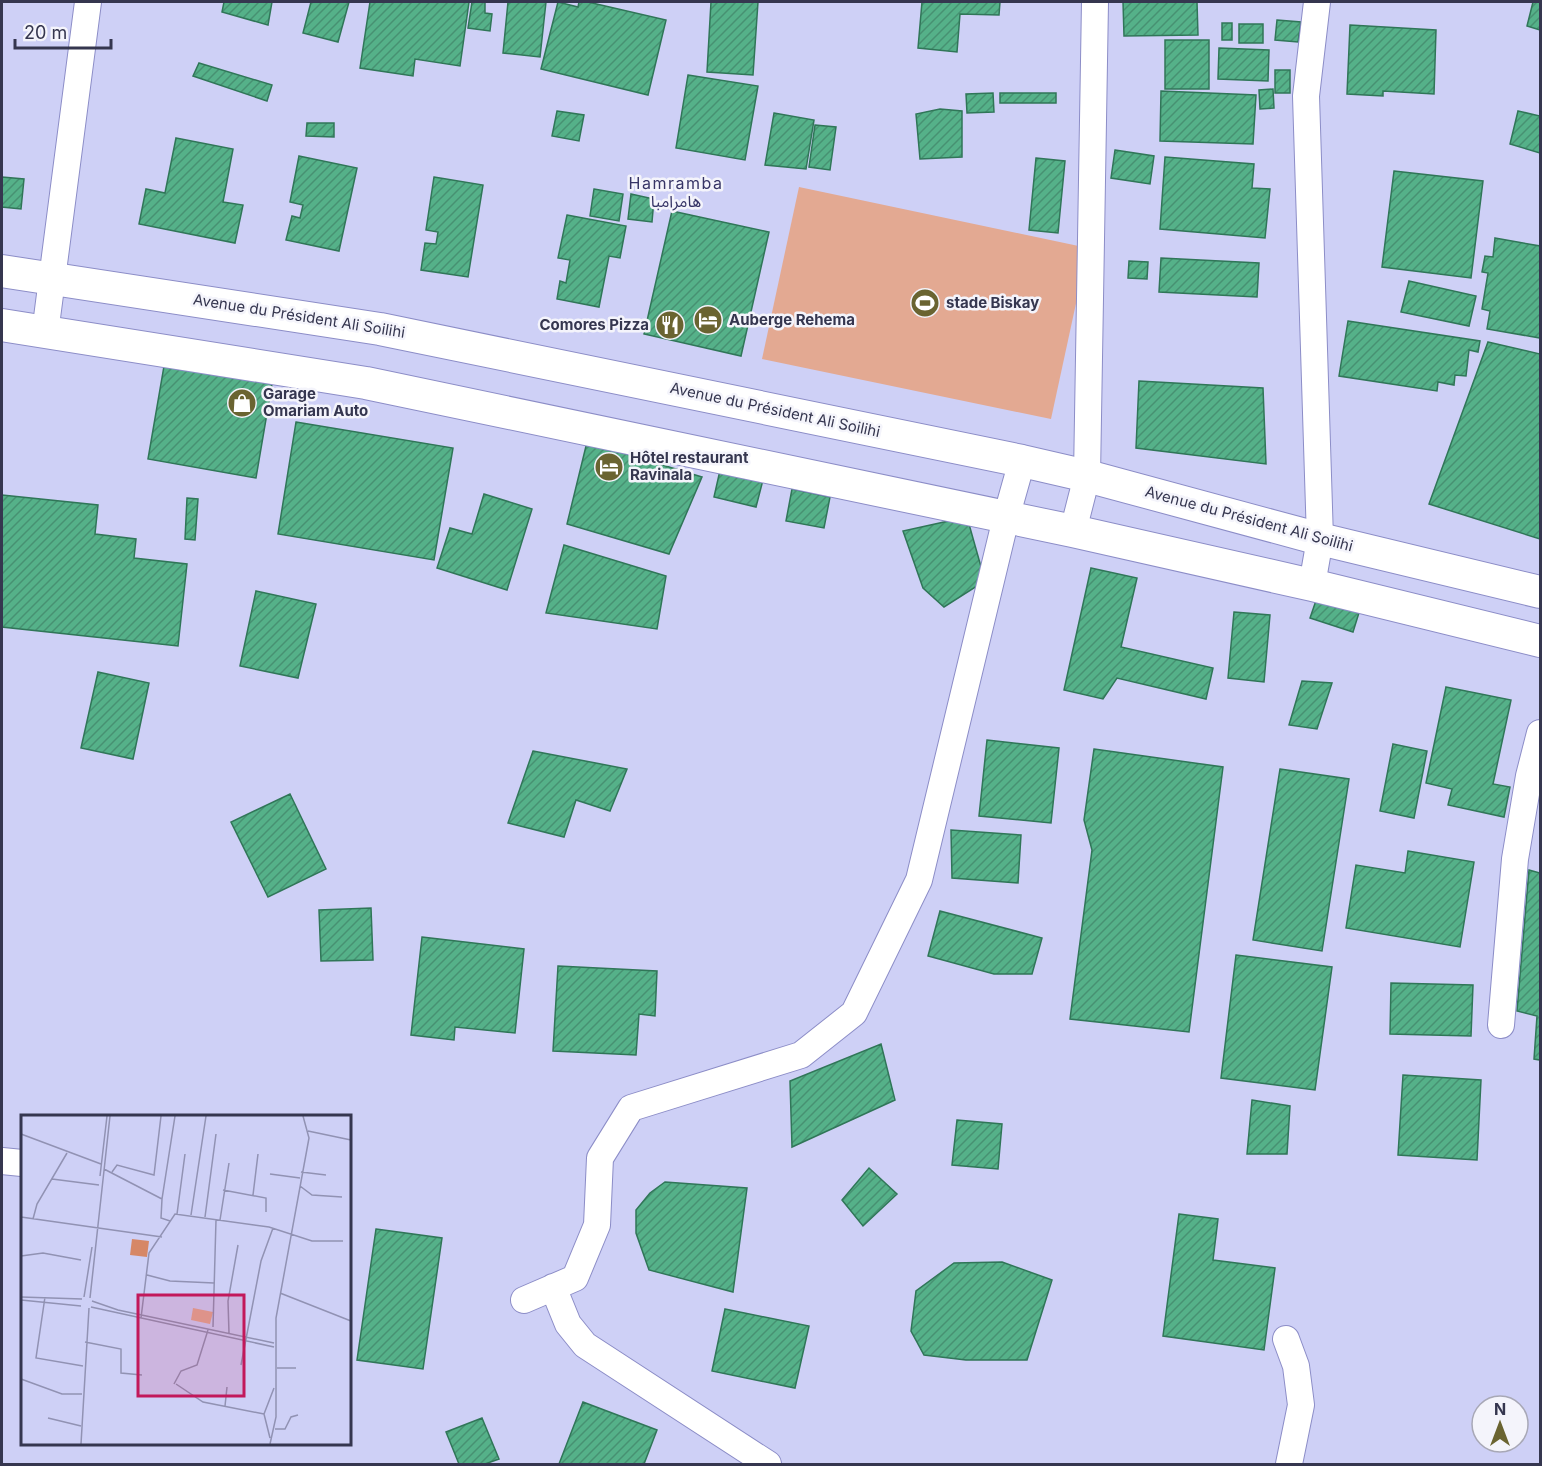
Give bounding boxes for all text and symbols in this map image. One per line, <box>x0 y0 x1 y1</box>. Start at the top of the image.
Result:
scale bar <box>15 12 111 50</box>
text: 20 m <box>24 22 67 43</box>
district label: Hamramba هامرامبا <box>629 173 723 211</box>
sports icon: stade Biskay <box>909 287 941 319</box>
street label: Avenue du Président Ali Soilihi <box>192 289 406 342</box>
place label: stade Biskay <box>946 293 1039 312</box>
hotel icon: Auberge Rehema <box>692 304 724 336</box>
restaurant icon: Comores Pizza <box>654 309 686 341</box>
place label: Auberge Rehema <box>729 310 855 329</box>
place label: Comores Pizza <box>540 315 649 334</box>
street label: Avenue du Président Ali Soilihi <box>668 378 882 441</box>
place label: Garage Omariam Auto <box>263 384 368 420</box>
shop icon: Garage Omariam Auto <box>226 387 258 419</box>
place label: Hôtel restaurant Ravinala <box>630 448 749 484</box>
hotel icon: Hôtel restaurant Ravinala <box>593 451 625 483</box>
street label: Avenue du Président Ali Soilihi <box>1143 482 1355 555</box>
inset map <box>21 1115 351 1445</box>
north arrow <box>1470 1394 1530 1454</box>
text: N <box>1494 1399 1506 1419</box>

